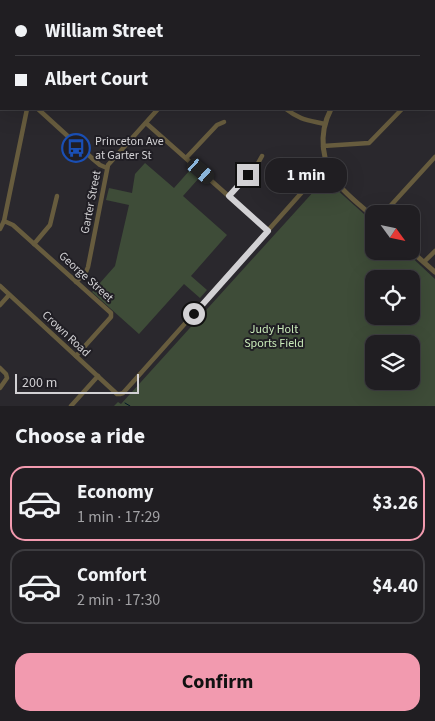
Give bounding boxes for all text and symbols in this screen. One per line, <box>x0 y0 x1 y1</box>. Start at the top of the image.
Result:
text: William Street <box>45 18 163 45</box>
text: Albert Court <box>45 66 148 93</box>
bus stop icon: Princeton Ave at Garter St <box>61 133 91 163</box>
place label: Princeton Ave at Garter St <box>95 133 164 164</box>
car <box>184 155 217 187</box>
callout: 1 min <box>266 158 348 192</box>
route end <box>237 164 259 186</box>
text: 1 min <box>287 164 325 186</box>
street label: Garter Street <box>77 169 105 235</box>
north arrow <box>365 205 420 260</box>
map controls <box>365 205 420 390</box>
street label: George Street <box>55 248 117 306</box>
button: locate <box>365 270 420 325</box>
route start <box>183 303 205 325</box>
street label: Crown Road <box>38 307 94 361</box>
park label: Judy Holt Sports Field <box>244 321 304 352</box>
button: layers <box>365 335 420 390</box>
scale bar <box>15 371 139 394</box>
text: 200 m <box>22 373 57 393</box>
text: Choose a ride <box>15 420 145 452</box>
text: Economy <box>77 479 154 506</box>
icon: car <box>17 481 62 526</box>
text: $3.26 <box>372 490 418 517</box>
text: 1 min · 17:29 <box>77 506 160 528</box>
text: Comfort <box>77 562 147 589</box>
icon: car <box>17 564 62 609</box>
text: $4.40 <box>372 573 418 600</box>
text: 2 min · 17:30 <box>77 589 160 611</box>
button: Confirm <box>15 653 420 711</box>

